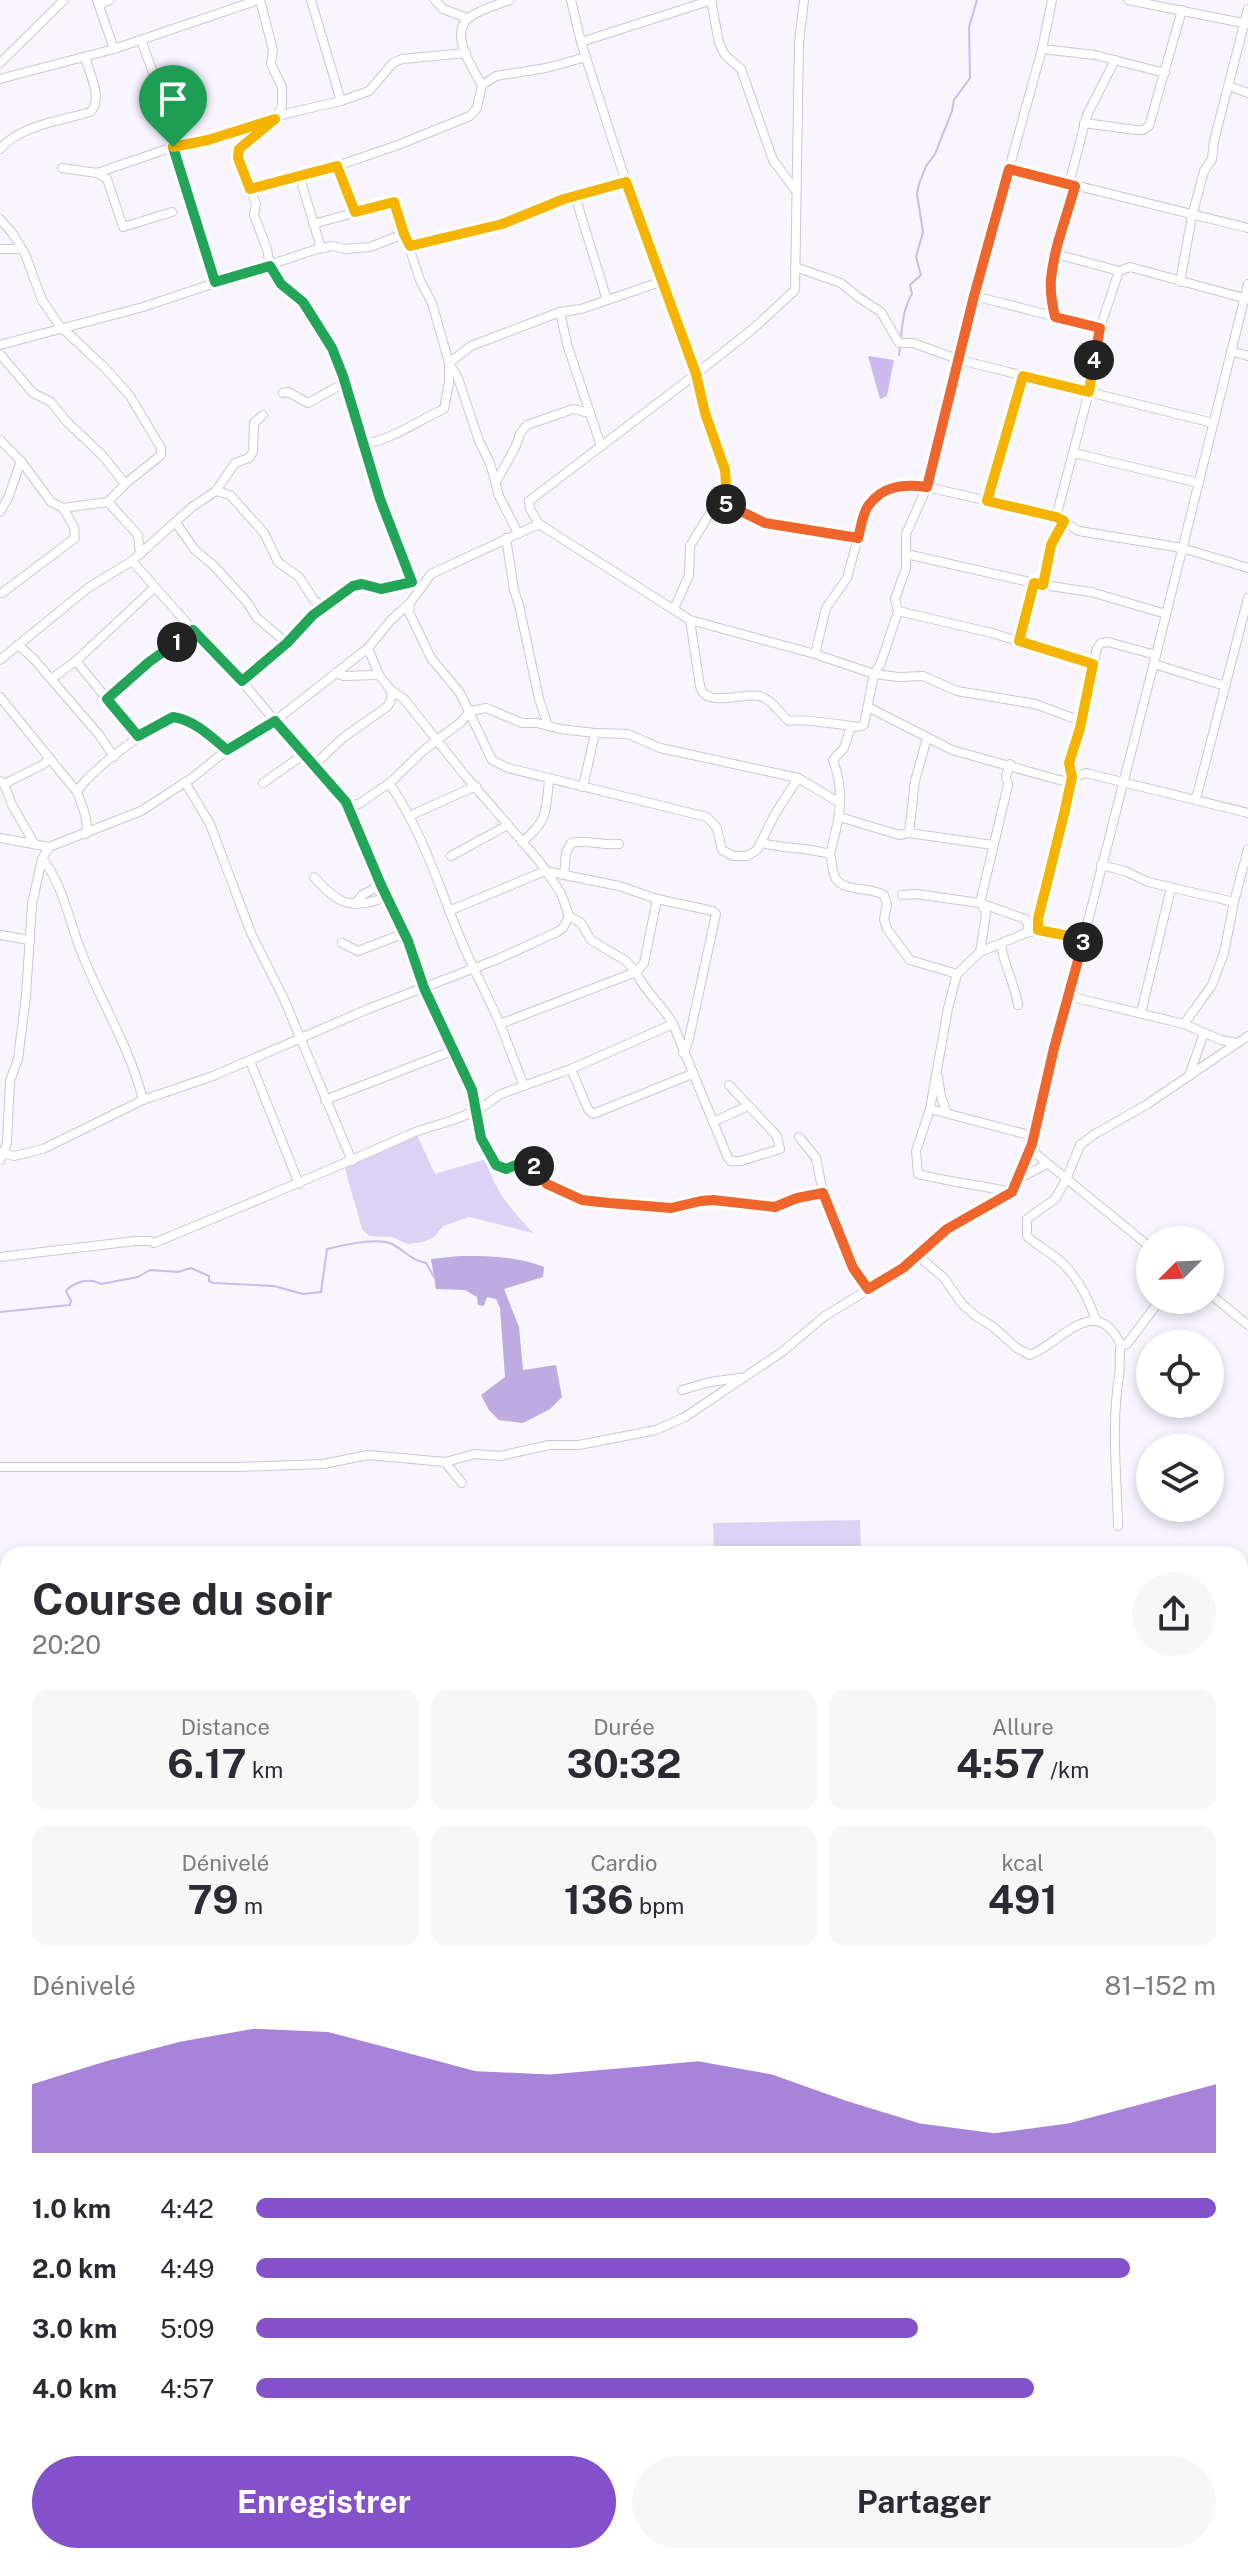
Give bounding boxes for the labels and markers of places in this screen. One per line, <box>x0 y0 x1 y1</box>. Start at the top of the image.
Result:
pin <box>139 65 207 147</box>
pin: 4 <box>1074 340 1114 380</box>
pin: 5 <box>706 484 746 524</box>
pin: 1 <box>157 622 197 662</box>
pin: 3 <box>1063 922 1103 962</box>
pin: 2 <box>514 1146 554 1186</box>

